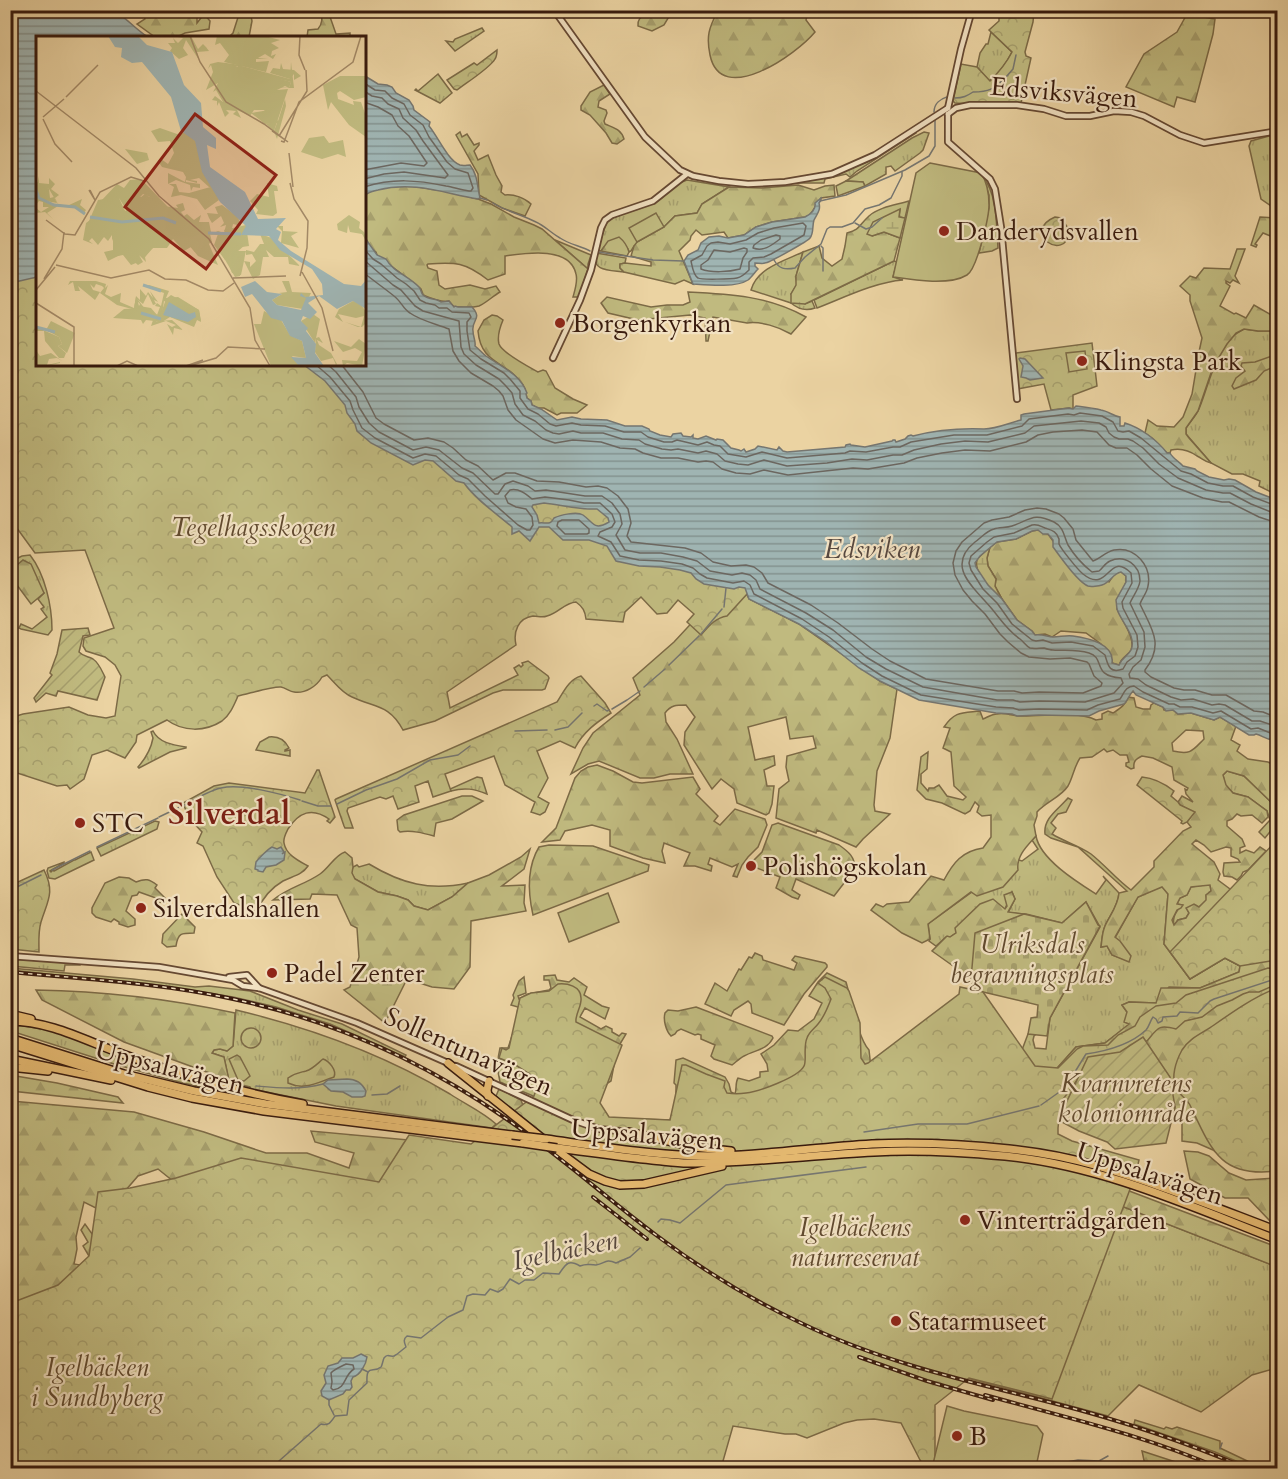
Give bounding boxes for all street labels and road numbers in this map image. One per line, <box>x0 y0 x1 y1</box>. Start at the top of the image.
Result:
street label: Edsviksvägen <box>989 69 1139 116</box>
street label: Sollentunavägen <box>379 999 559 1104</box>
street label: Uppsalavägen <box>92 1032 248 1103</box>
street label: Uppsalavägen <box>569 1110 725 1159</box>
street label: Uppsalavägen <box>1072 1133 1228 1214</box>

